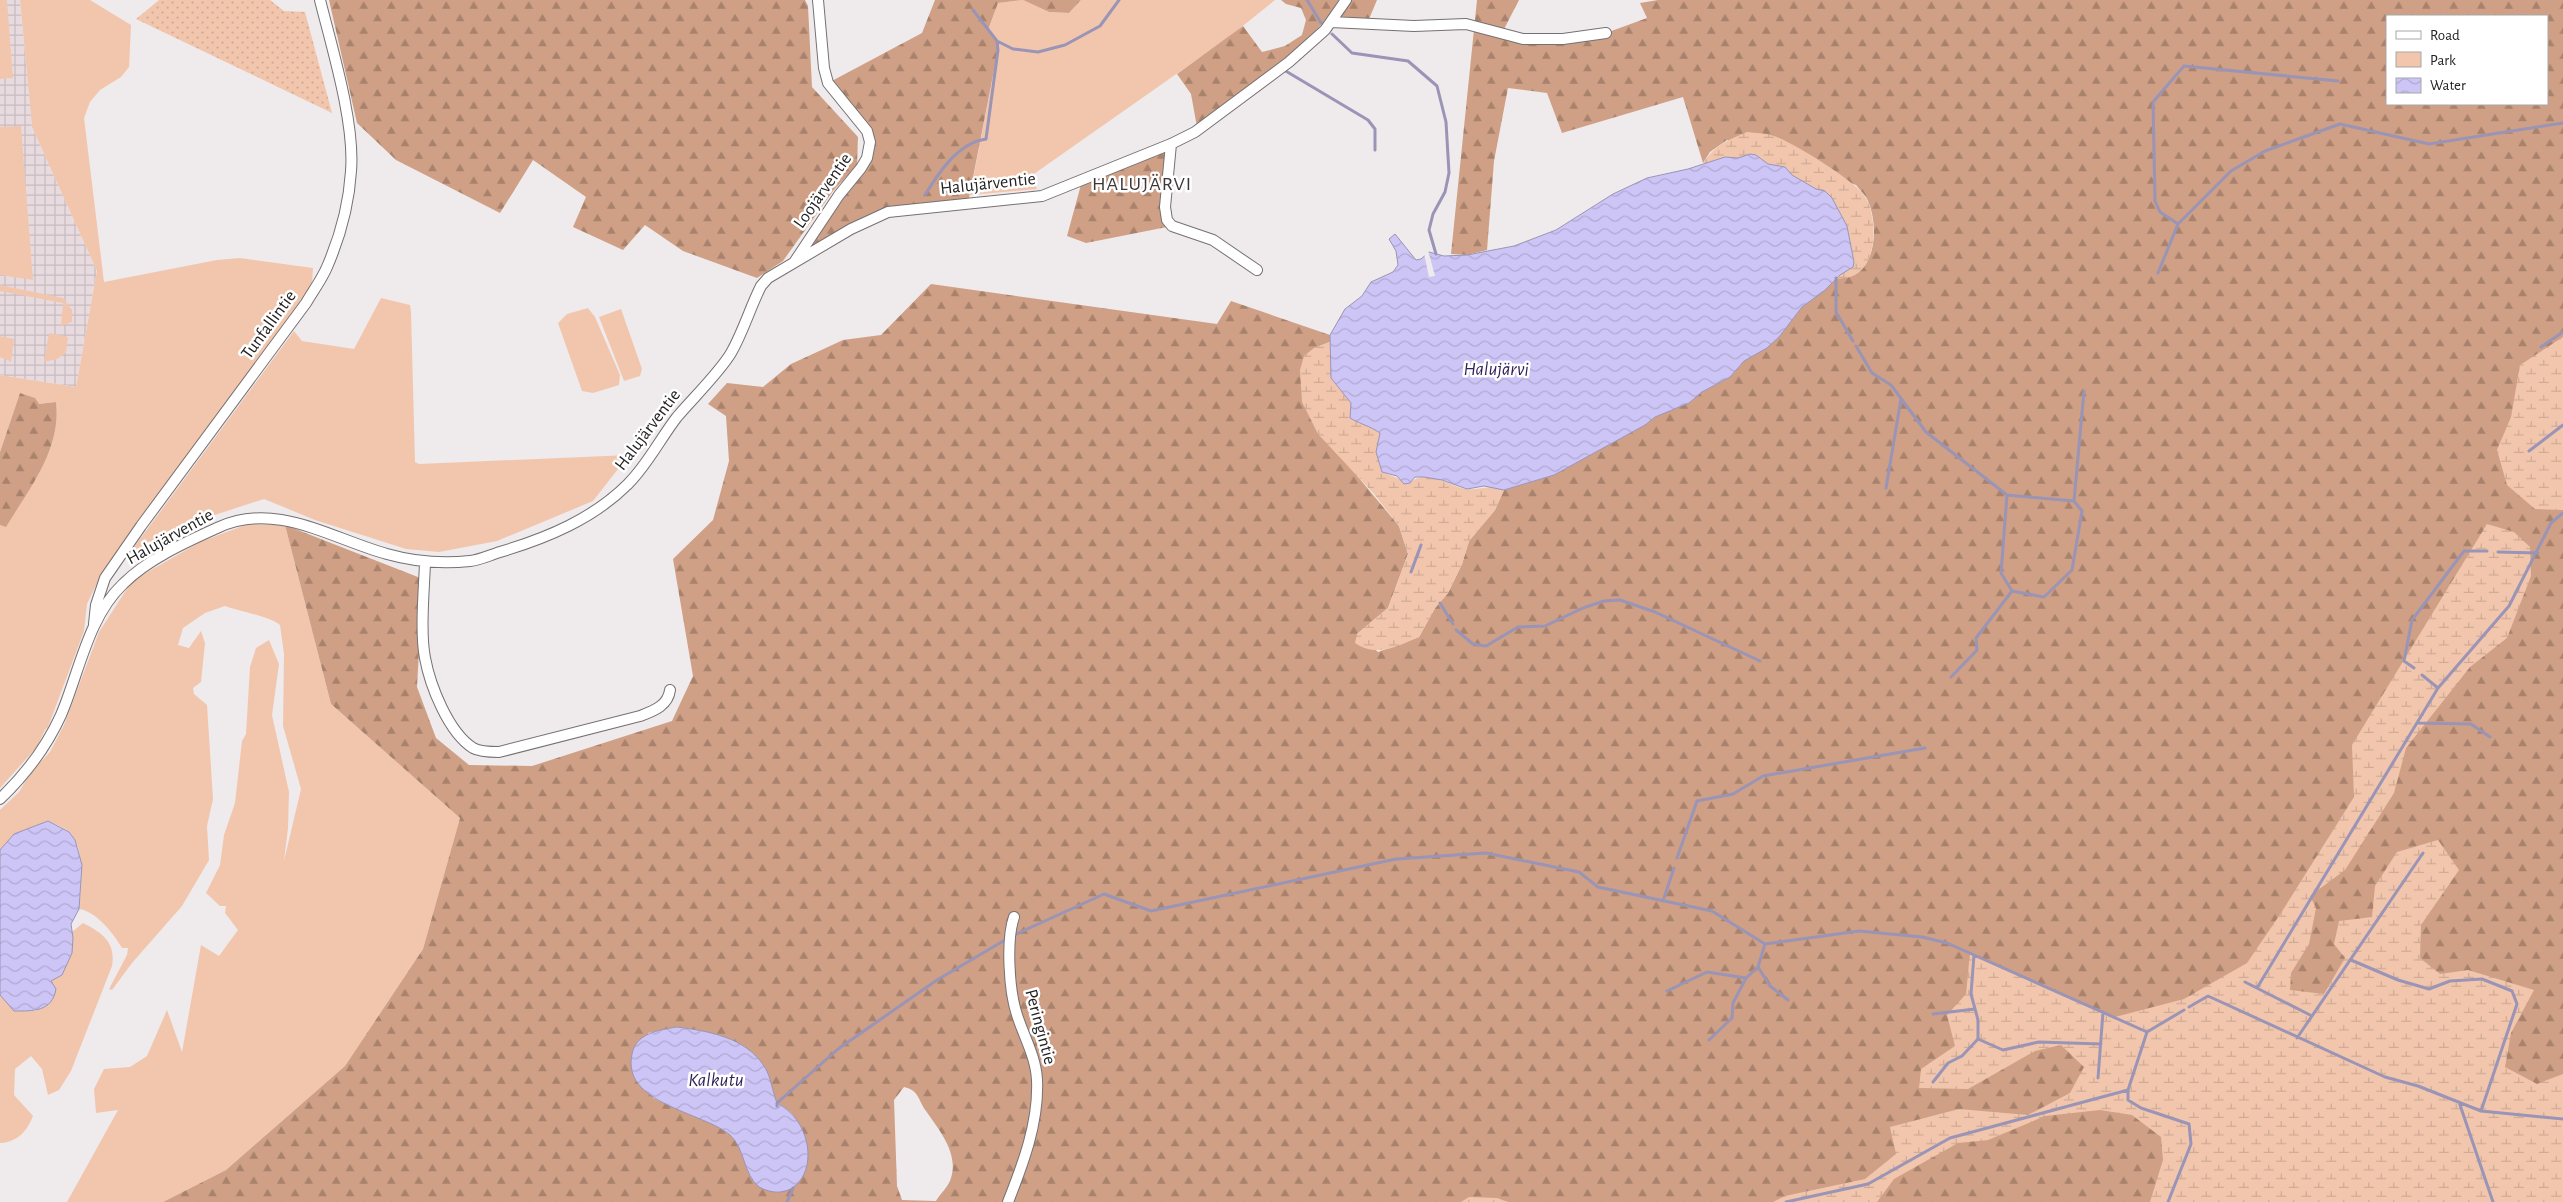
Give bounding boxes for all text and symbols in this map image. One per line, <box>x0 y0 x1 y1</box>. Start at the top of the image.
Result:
legend <box>2386 15 2548 105</box>
text: Road <box>2430 28 2460 43</box>
text: Park <box>2430 53 2456 68</box>
text: Water <box>2430 78 2466 93</box>
street label: Loojärventie <box>791 150 855 232</box>
street label: Halujärventie <box>939 170 1037 198</box>
district label: HALUJÄRVI <box>1092 174 1192 194</box>
street label: Tunfallintie <box>238 287 300 363</box>
water label: Halujärvi <box>1463 360 1529 379</box>
street label: Halujärventie <box>612 386 684 474</box>
street label: Halujärventie <box>124 506 216 568</box>
street label: Peringintie <box>1021 987 1059 1067</box>
water label: Kalkutu <box>688 1071 744 1090</box>

